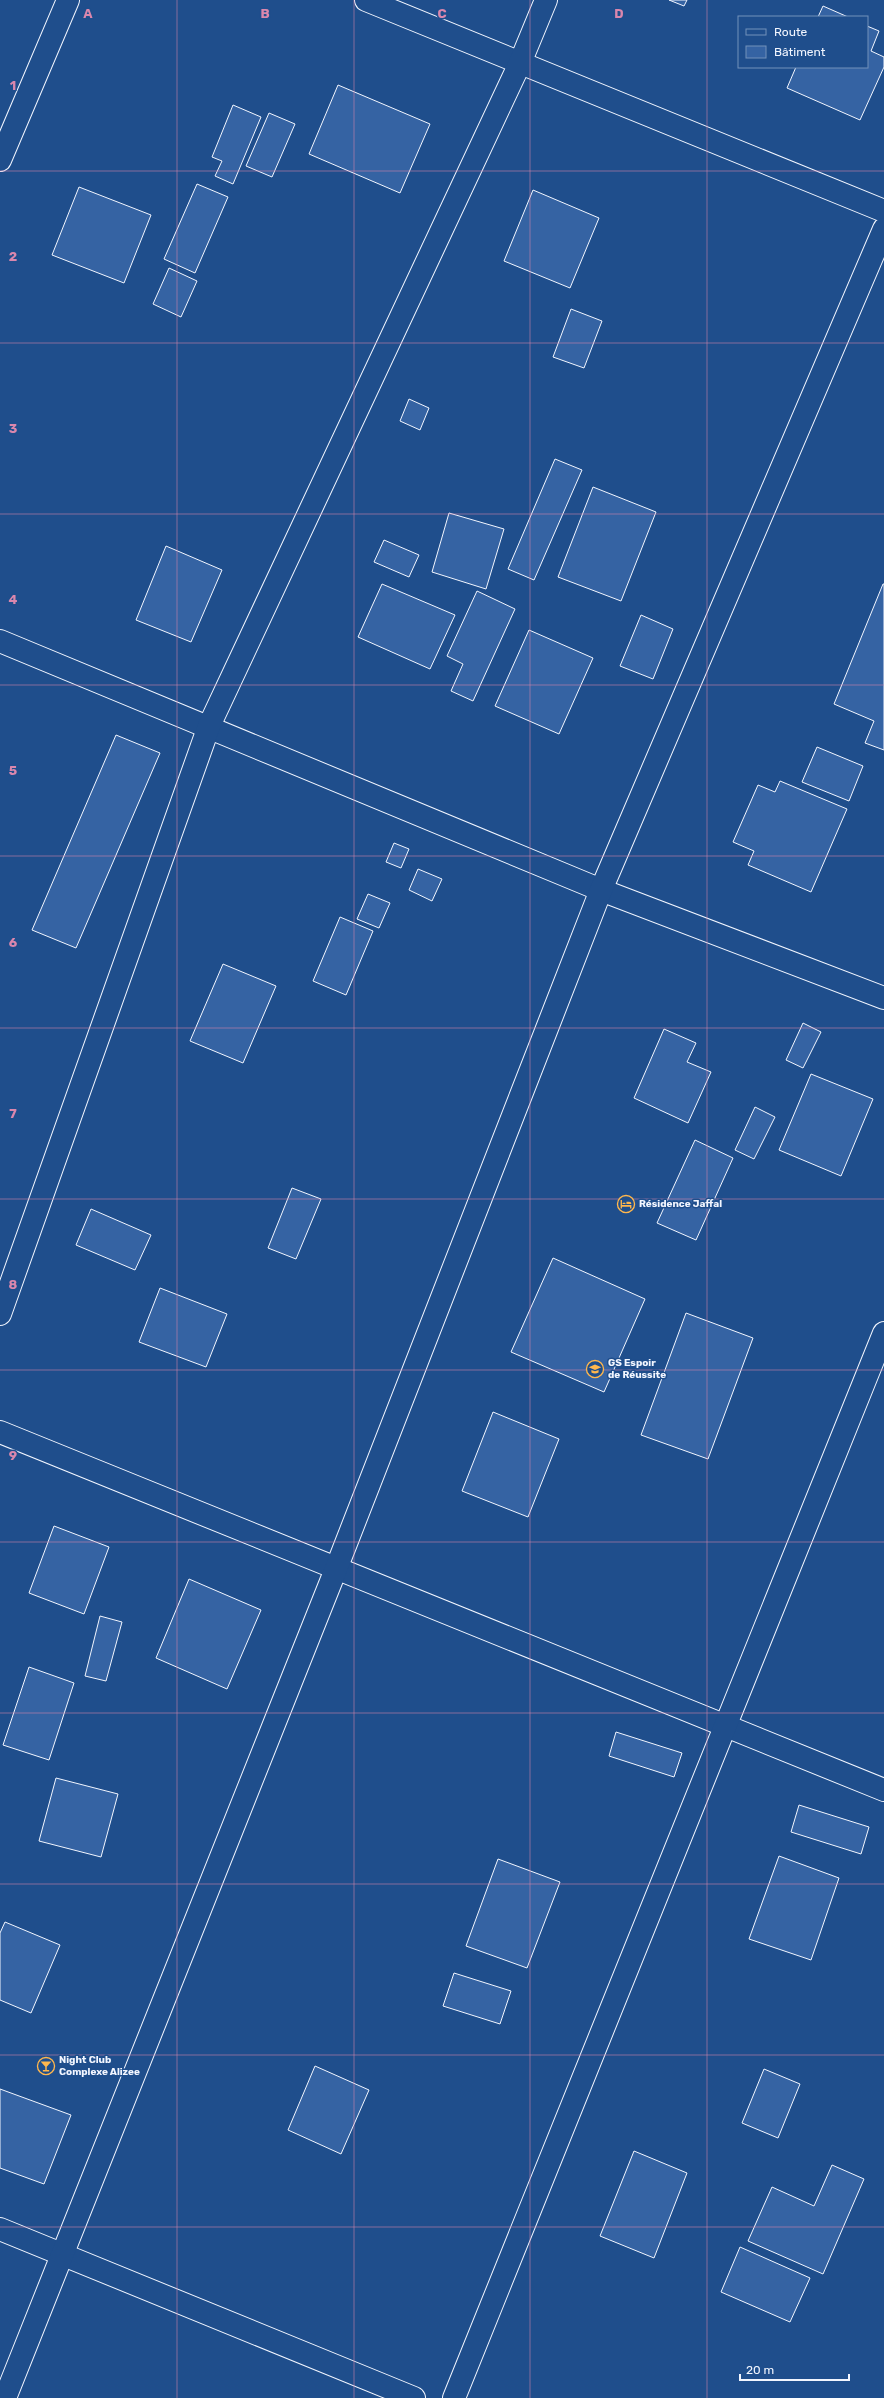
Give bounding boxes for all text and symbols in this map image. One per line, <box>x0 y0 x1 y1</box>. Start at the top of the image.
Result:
text: A <box>83 6 93 21</box>
text: B <box>260 6 270 21</box>
text: C <box>437 6 447 21</box>
text: D <box>614 6 624 21</box>
legend <box>738 16 868 68</box>
text: Route <box>774 25 808 39</box>
text: Bâtiment <box>774 45 826 59</box>
text: 1 <box>10 78 16 93</box>
text: 2 <box>9 249 17 264</box>
text: 3 <box>9 421 18 436</box>
text: 4 <box>9 592 18 607</box>
text: 5 <box>9 763 17 778</box>
text: 6 <box>9 935 18 950</box>
text: 7 <box>9 1106 17 1121</box>
hotel icon: Résidence Jaffal <box>616 1194 636 1214</box>
place label: Résidence Jaffal <box>639 1198 722 1210</box>
text: 8 <box>9 1277 18 1292</box>
place label: GS Espoir de Réussite <box>608 1357 666 1381</box>
school or university icon: GS Espoir de Réussite <box>585 1359 605 1379</box>
text: 9 <box>9 1448 17 1463</box>
place label: Night Club Complexe Alizee <box>59 2054 140 2078</box>
bar icon: Night Club Complexe Alizee <box>36 2056 56 2076</box>
scale bar <box>740 2356 849 2382</box>
text: 20 m <box>746 2363 774 2377</box>

